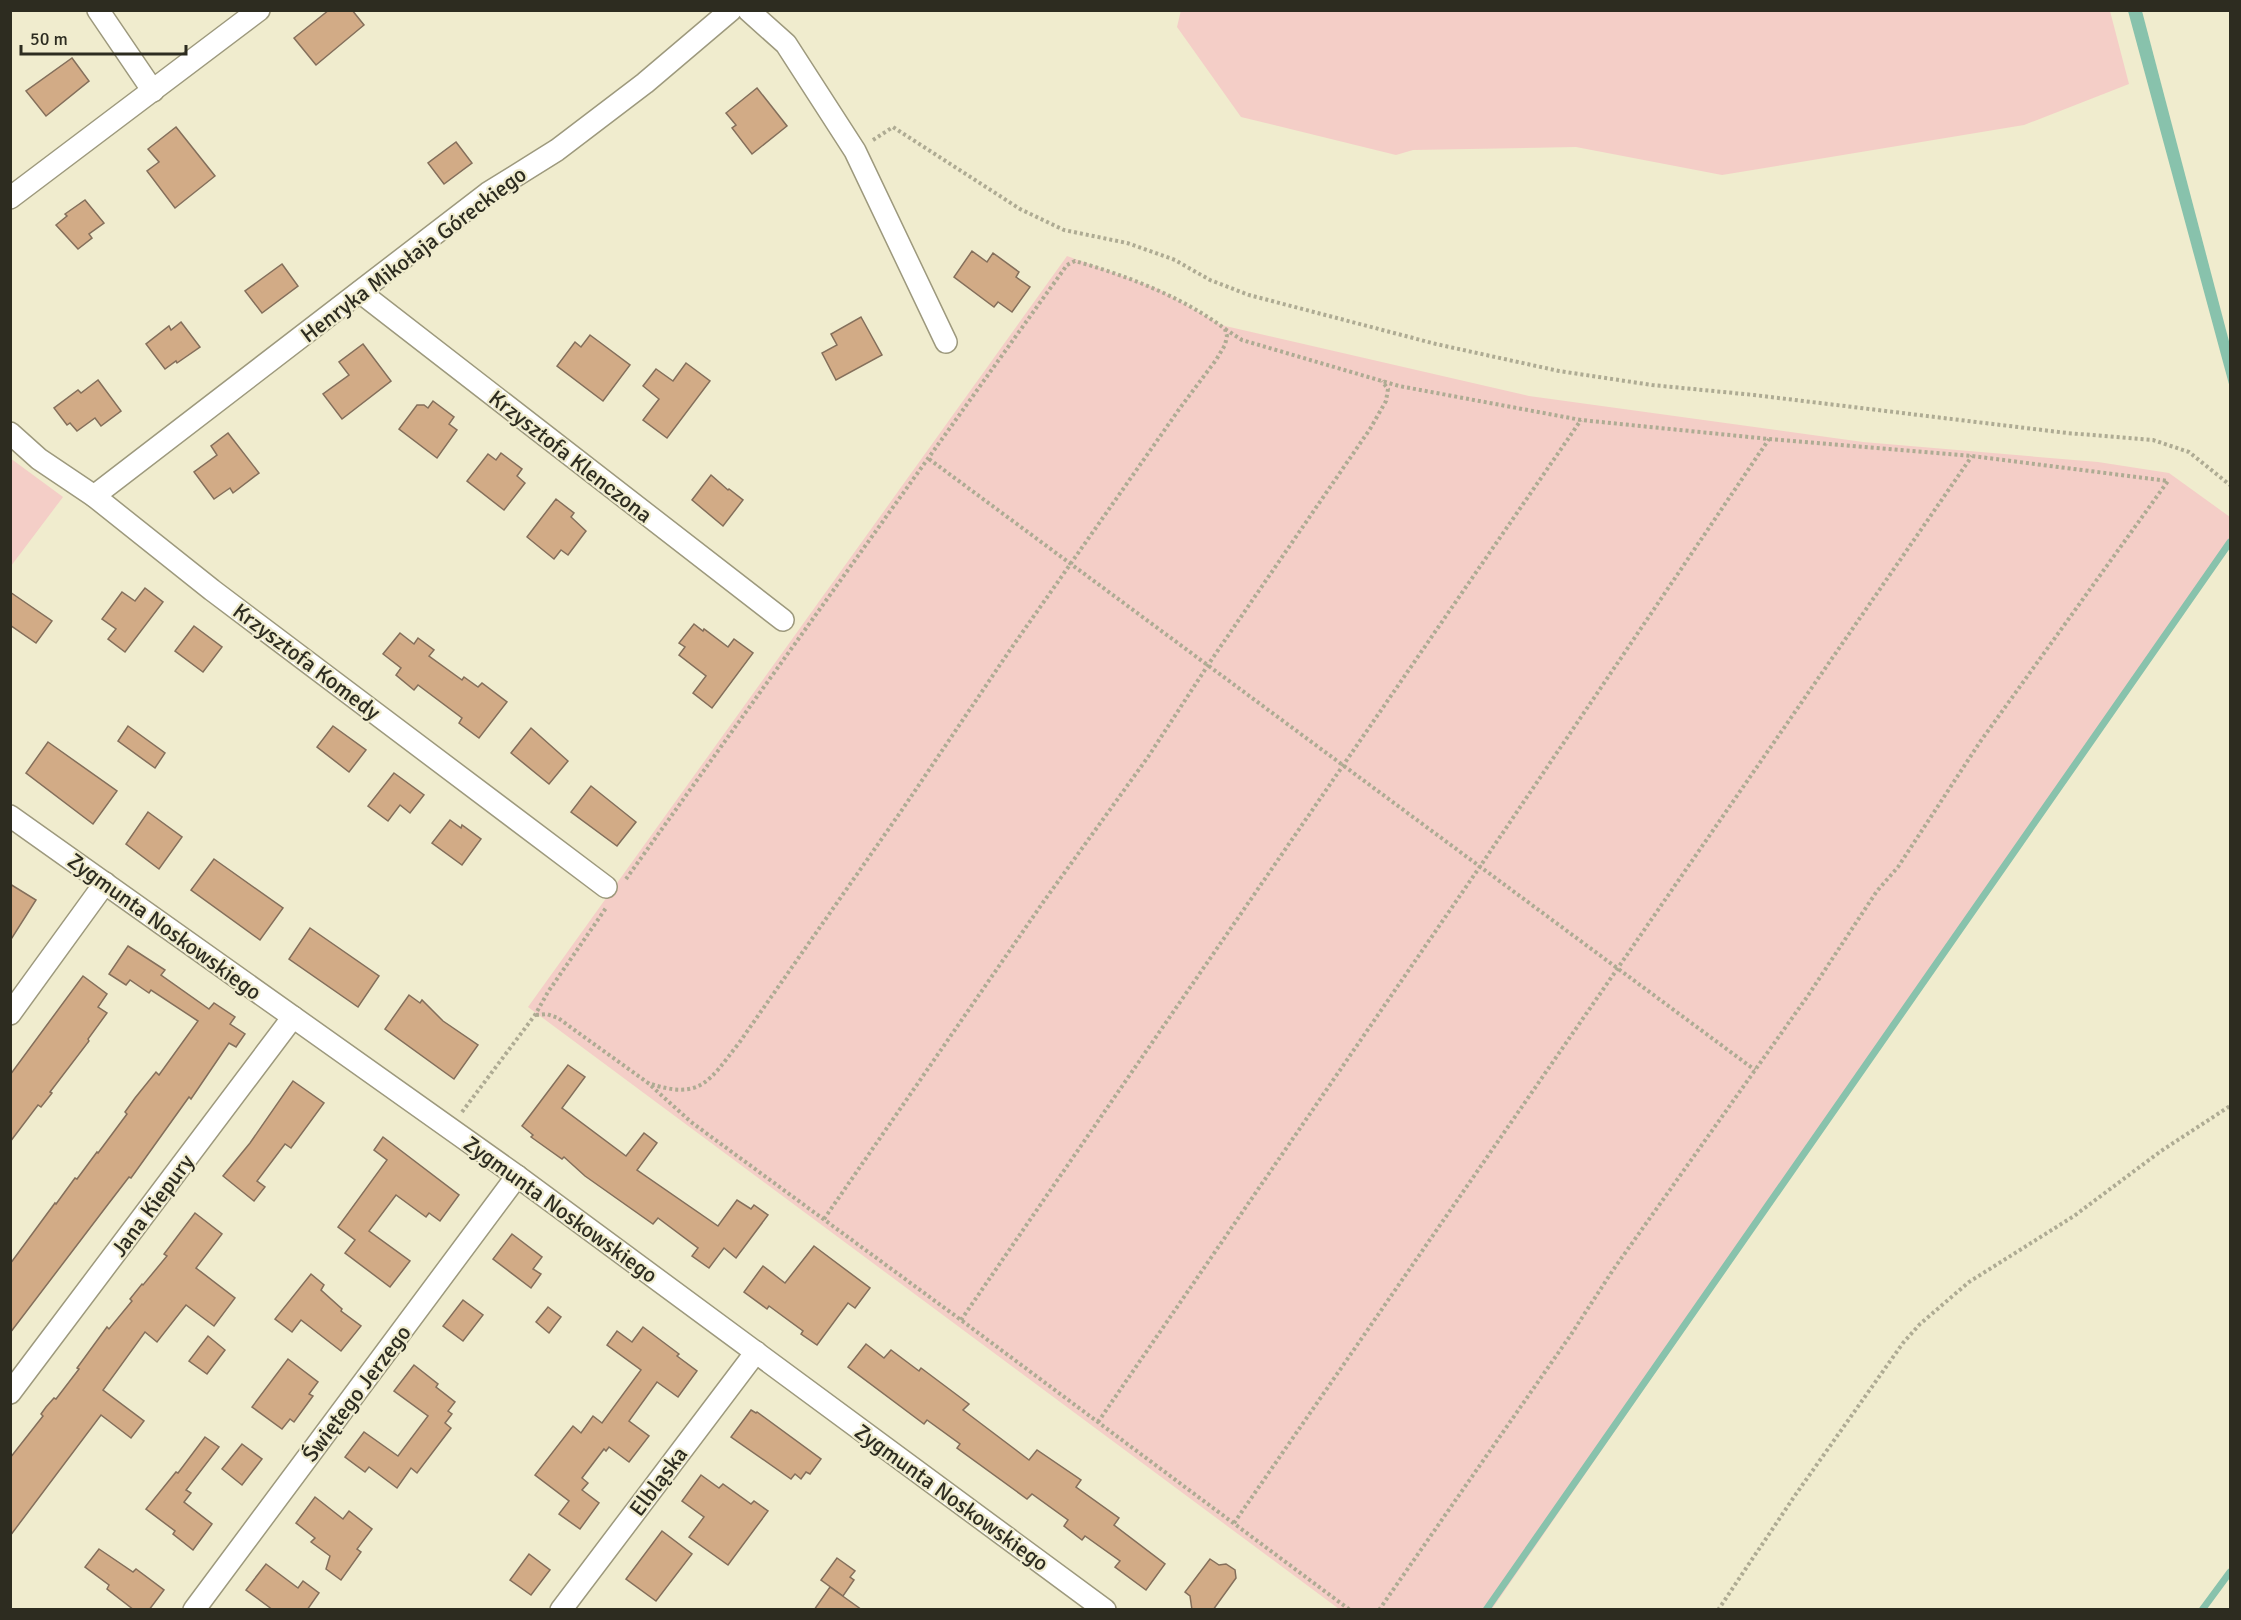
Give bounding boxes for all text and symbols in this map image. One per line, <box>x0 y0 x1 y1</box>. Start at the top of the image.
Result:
scale bar <box>21 18 186 56</box>
text: 50 m <box>30 28 68 50</box>
street label: Henryka Mikołaja Góreckiego <box>295 161 532 348</box>
street label: Krzysztofa Klenczona <box>484 384 658 529</box>
street label: Krzysztofa Komedy <box>228 597 386 726</box>
street label: Zygmunta Noskowskiego <box>63 847 267 1006</box>
street label: Zygmunta Noskowskiego <box>459 1130 663 1289</box>
street label: Jana Kiepury <box>105 1148 200 1262</box>
street label: Świętego Jerzego <box>296 1320 417 1467</box>
street label: Zygmunta Noskowskiego <box>850 1418 1054 1577</box>
street label: Elbląska <box>624 1441 693 1521</box>

